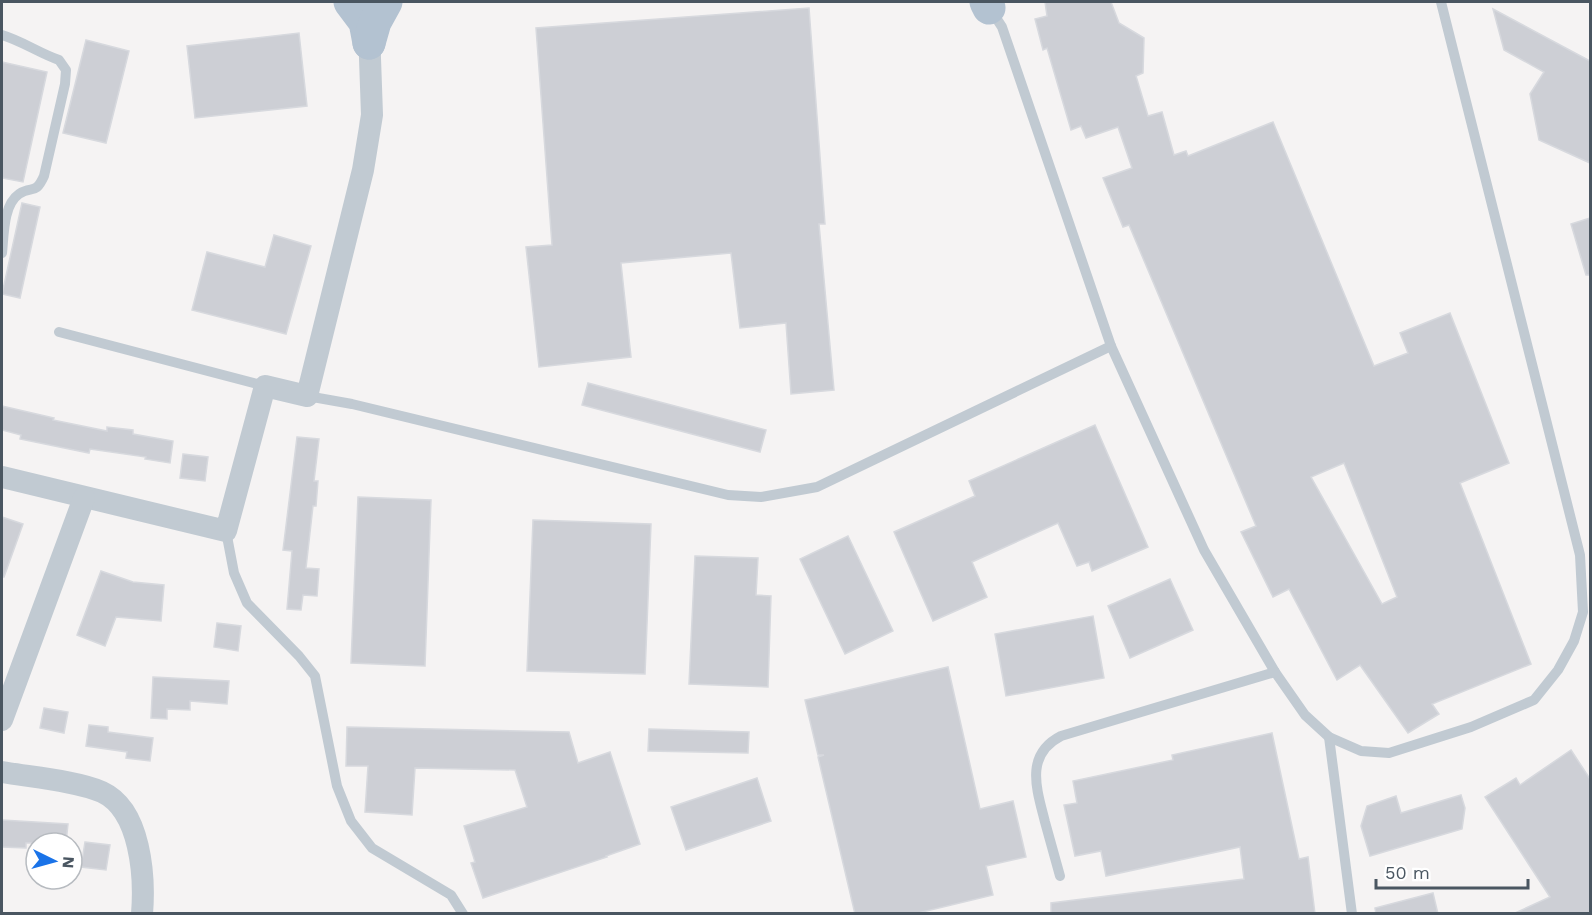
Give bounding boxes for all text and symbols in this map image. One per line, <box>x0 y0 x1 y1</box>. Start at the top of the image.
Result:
north arrow <box>24 831 84 891</box>
scale bar <box>1376 852 1528 890</box>
text: N <box>58 856 78 869</box>
text: 50 m <box>1385 862 1430 883</box>

